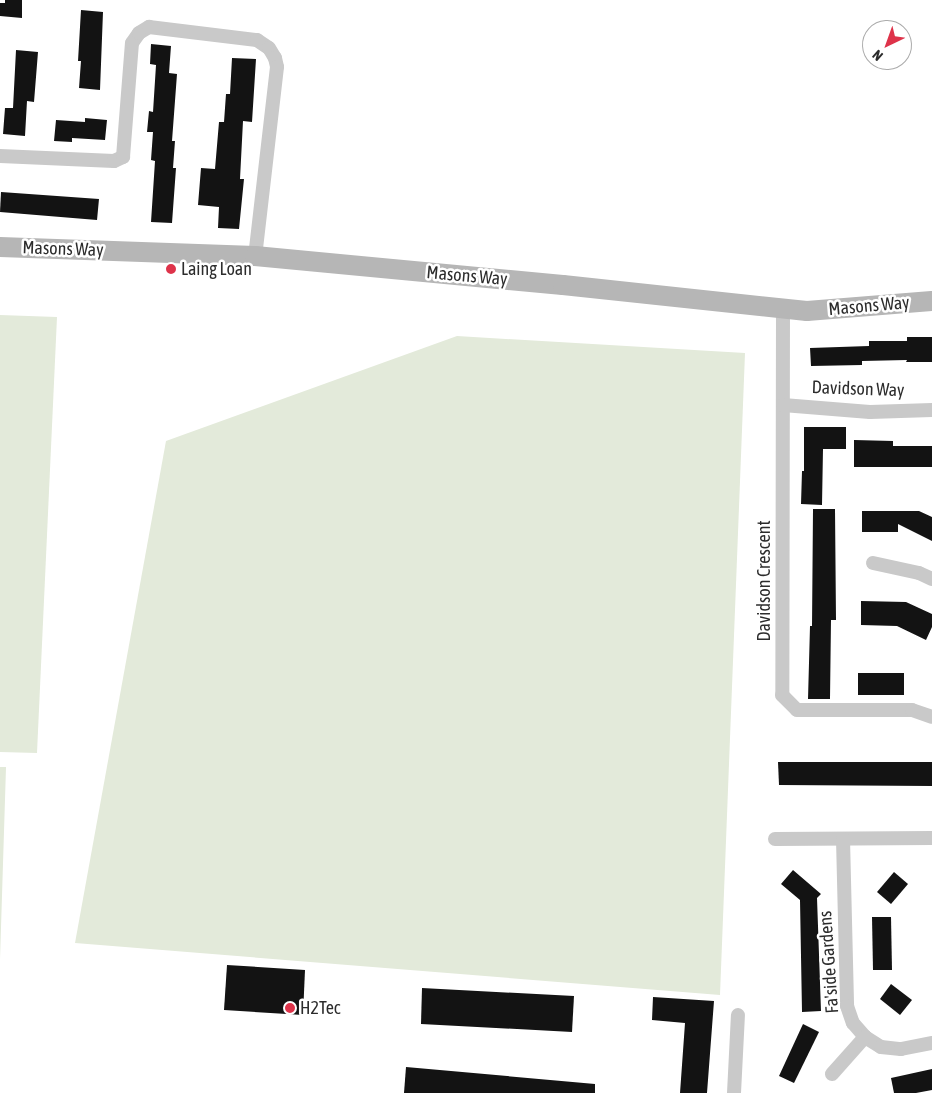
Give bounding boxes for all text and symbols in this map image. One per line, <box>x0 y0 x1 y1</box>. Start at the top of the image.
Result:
north arrow <box>862 20 912 70</box>
text: N <box>869 47 886 64</box>
street label: Masons Way <box>22 237 104 261</box>
place label: Laing Loan <box>181 258 252 280</box>
street label: Masons Way <box>426 262 508 290</box>
marker: Laing Loan <box>165 263 177 275</box>
street label: Masons Way <box>828 292 910 320</box>
street label: Davidson Way <box>811 377 905 401</box>
street label: Davidson Crescent <box>753 520 775 642</box>
street label: Fa'side Gardens <box>815 910 843 1014</box>
place label: H2Tec <box>300 997 340 1019</box>
marker: H2Tec <box>284 1002 296 1014</box>

